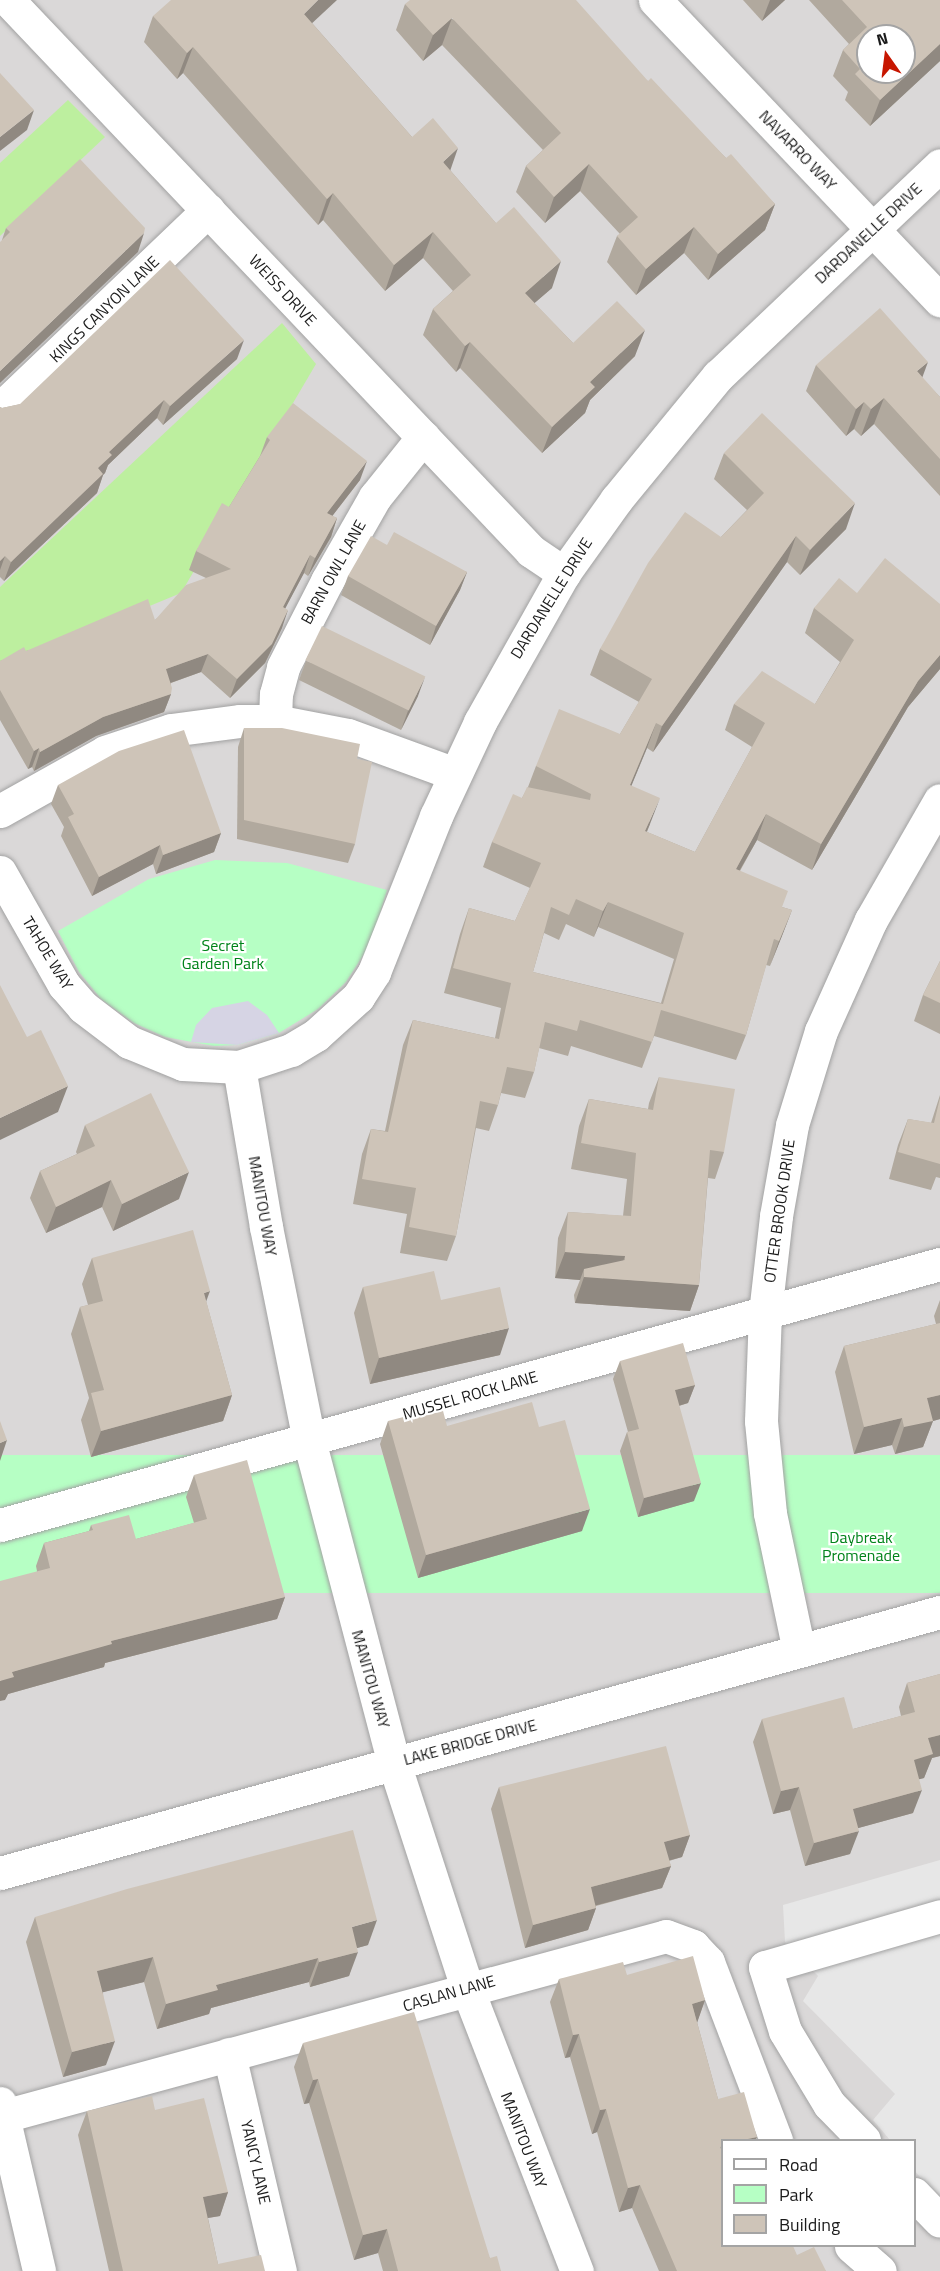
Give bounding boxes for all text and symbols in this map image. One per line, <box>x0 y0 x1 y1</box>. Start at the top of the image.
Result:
north arrow <box>856 24 916 84</box>
text: N <box>874 25 890 51</box>
street label: NAVARRO WAY <box>755 106 841 194</box>
street label: DARDANELLE DRIVE <box>811 179 925 287</box>
street label: WEISS DRIVE <box>245 251 321 329</box>
street label: KINGS CANYON LANE <box>45 252 163 366</box>
street label: BARN OWL LANE <box>296 517 370 627</box>
street label: DARDANELLE DRIVE <box>506 534 596 662</box>
street label: TAHOE WAY <box>19 913 77 993</box>
park label: Secret Garden Park <box>182 935 264 973</box>
street label: OTTER BROOK DRIVE <box>759 1138 799 1284</box>
street label: MANITOU WAY <box>245 1154 281 1258</box>
street label: MUSSEL ROCK LANE <box>400 1367 540 1423</box>
park label: Daybreak Promenade <box>822 1527 900 1565</box>
street label: MANITOU WAY <box>348 1628 394 1730</box>
street label: LAKE BRIDGE DRIVE <box>401 1715 539 1769</box>
street label: CASLAN LANE <box>401 1971 497 2015</box>
street label: MANITOU WAY <box>497 2089 551 2191</box>
street label: YANCY LANE <box>237 2118 275 2206</box>
legend <box>721 2139 916 2247</box>
text: Road <box>779 2151 818 2178</box>
text: Park <box>779 2181 813 2208</box>
text: Building <box>779 2211 840 2238</box>

